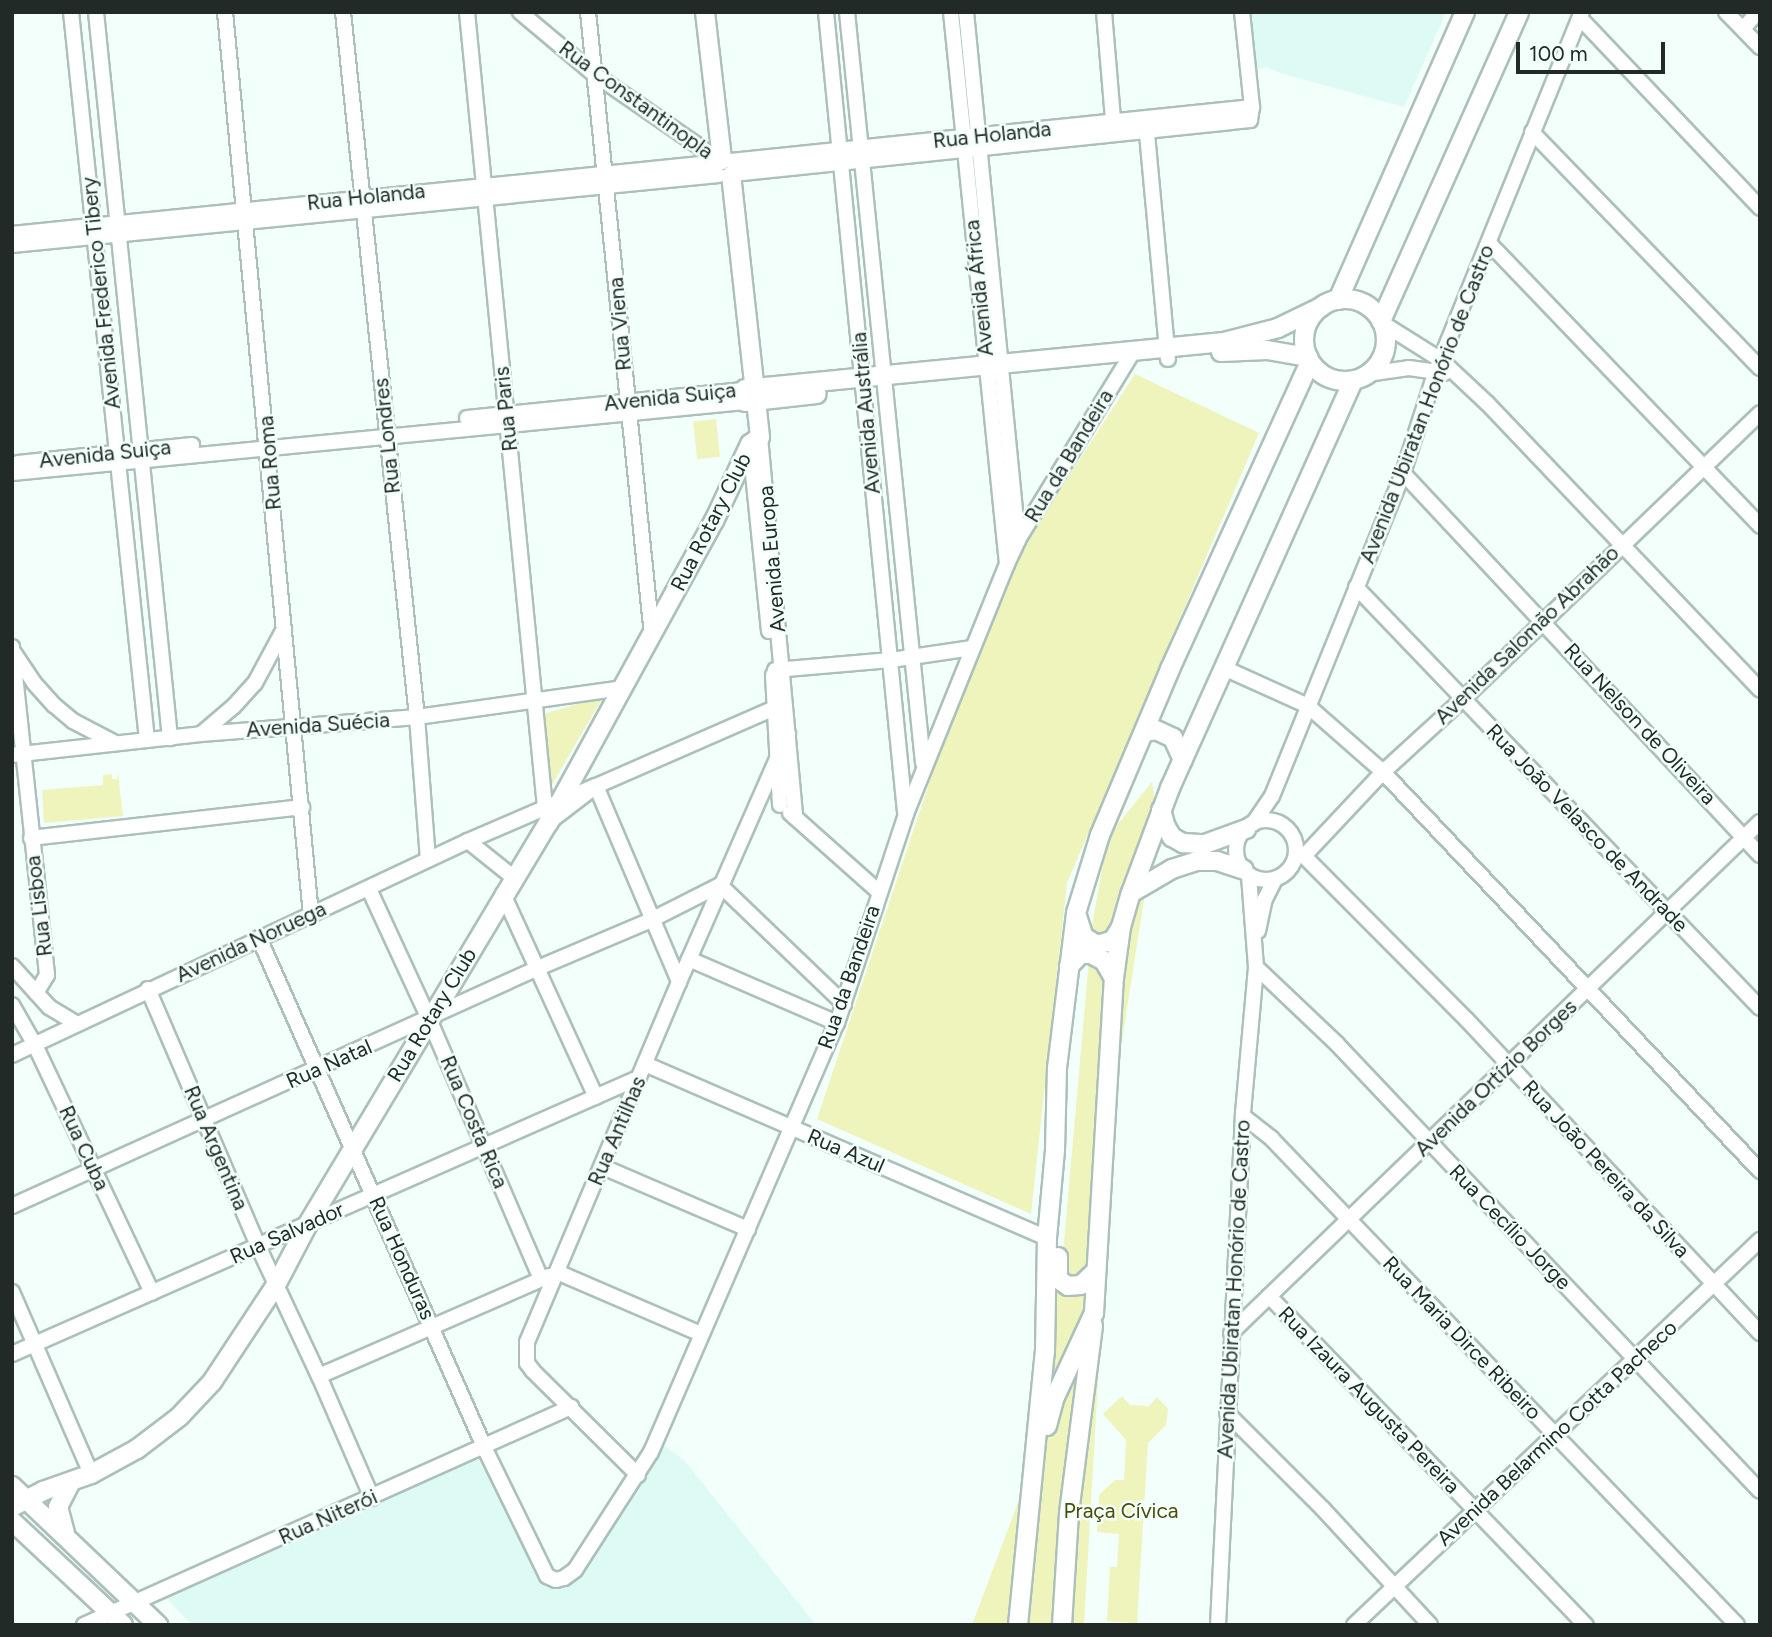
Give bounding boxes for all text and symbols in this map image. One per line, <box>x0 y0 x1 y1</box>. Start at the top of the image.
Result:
scale bar <box>1520 28 1669 72</box>
street label: Rua Constantinopla <box>554 36 718 164</box>
text: 100 m <box>1529 41 1588 66</box>
street label: Rua Holanda <box>932 116 1052 154</box>
street label: Avenida Frederico Tibery <box>76 176 126 410</box>
street label: Rua Holanda <box>306 178 426 216</box>
street label: Avenida África <box>959 219 999 357</box>
street label: Avenida Ubiratan Honório de Castro <box>1354 241 1500 567</box>
street label: Rua Viena <box>603 276 637 372</box>
street label: Avenida Austrália <box>846 331 886 495</box>
street label: Rua Paris <box>489 365 523 453</box>
street label: Rua Londres <box>368 377 406 495</box>
street label: Avenida Suiça <box>603 378 737 416</box>
street label: Rua da Bandeira <box>1019 385 1119 527</box>
street label: Rua Roma <box>253 415 287 511</box>
street label: Avenida Suiça <box>38 435 172 473</box>
street label: Rua Rotary Club <box>665 449 757 595</box>
street label: Avenida Europa <box>753 484 791 634</box>
street label: Avenida Salomão Abrahão <box>1430 540 1624 730</box>
street label: Rua Nelson de Oliveira <box>1559 638 1721 810</box>
street label: Avenida Suécia <box>245 707 391 743</box>
street label: Rua João Velasco de Andrade <box>1481 719 1693 937</box>
street label: Rua Lisboa <box>20 854 58 958</box>
street label: Avenida Noruega <box>172 896 330 988</box>
street label: Rua da Bandeira <box>813 902 885 1052</box>
street label: Rua Rotary Club <box>382 943 482 1087</box>
street label: Avenida Ortízio Borges <box>1410 994 1582 1162</box>
street label: Rua Natal <box>282 1034 376 1094</box>
street label: Rua Costa Rica <box>435 1052 513 1192</box>
street label: Rua Antilhas <box>583 1073 651 1189</box>
street label: Rua João Pereira da Silva <box>1517 1075 1695 1263</box>
street label: Rua Argentina <box>178 1082 254 1214</box>
street label: Rua Cuba <box>53 1102 115 1194</box>
street label: Avenida Ubiratan Honório de Castro <box>1213 1119 1255 1459</box>
street label: Rua Azul <box>804 1123 888 1179</box>
street label: Rua Cecílio Jorge <box>1444 1159 1576 1295</box>
street label: Rua Honduras <box>364 1193 440 1323</box>
street label: Rua Salvador <box>226 1197 348 1269</box>
street label: Rua Maria Dirce Ribeiro <box>1377 1251 1547 1425</box>
street label: Rua Izaura Augusta Pereira <box>1273 1301 1465 1499</box>
street label: Avenida Belarmino Cotta Pacheco <box>1432 1315 1682 1551</box>
street label: Rua Niterói <box>275 1484 381 1550</box>
park label: Praça Cívica <box>1063 1498 1179 1524</box>

